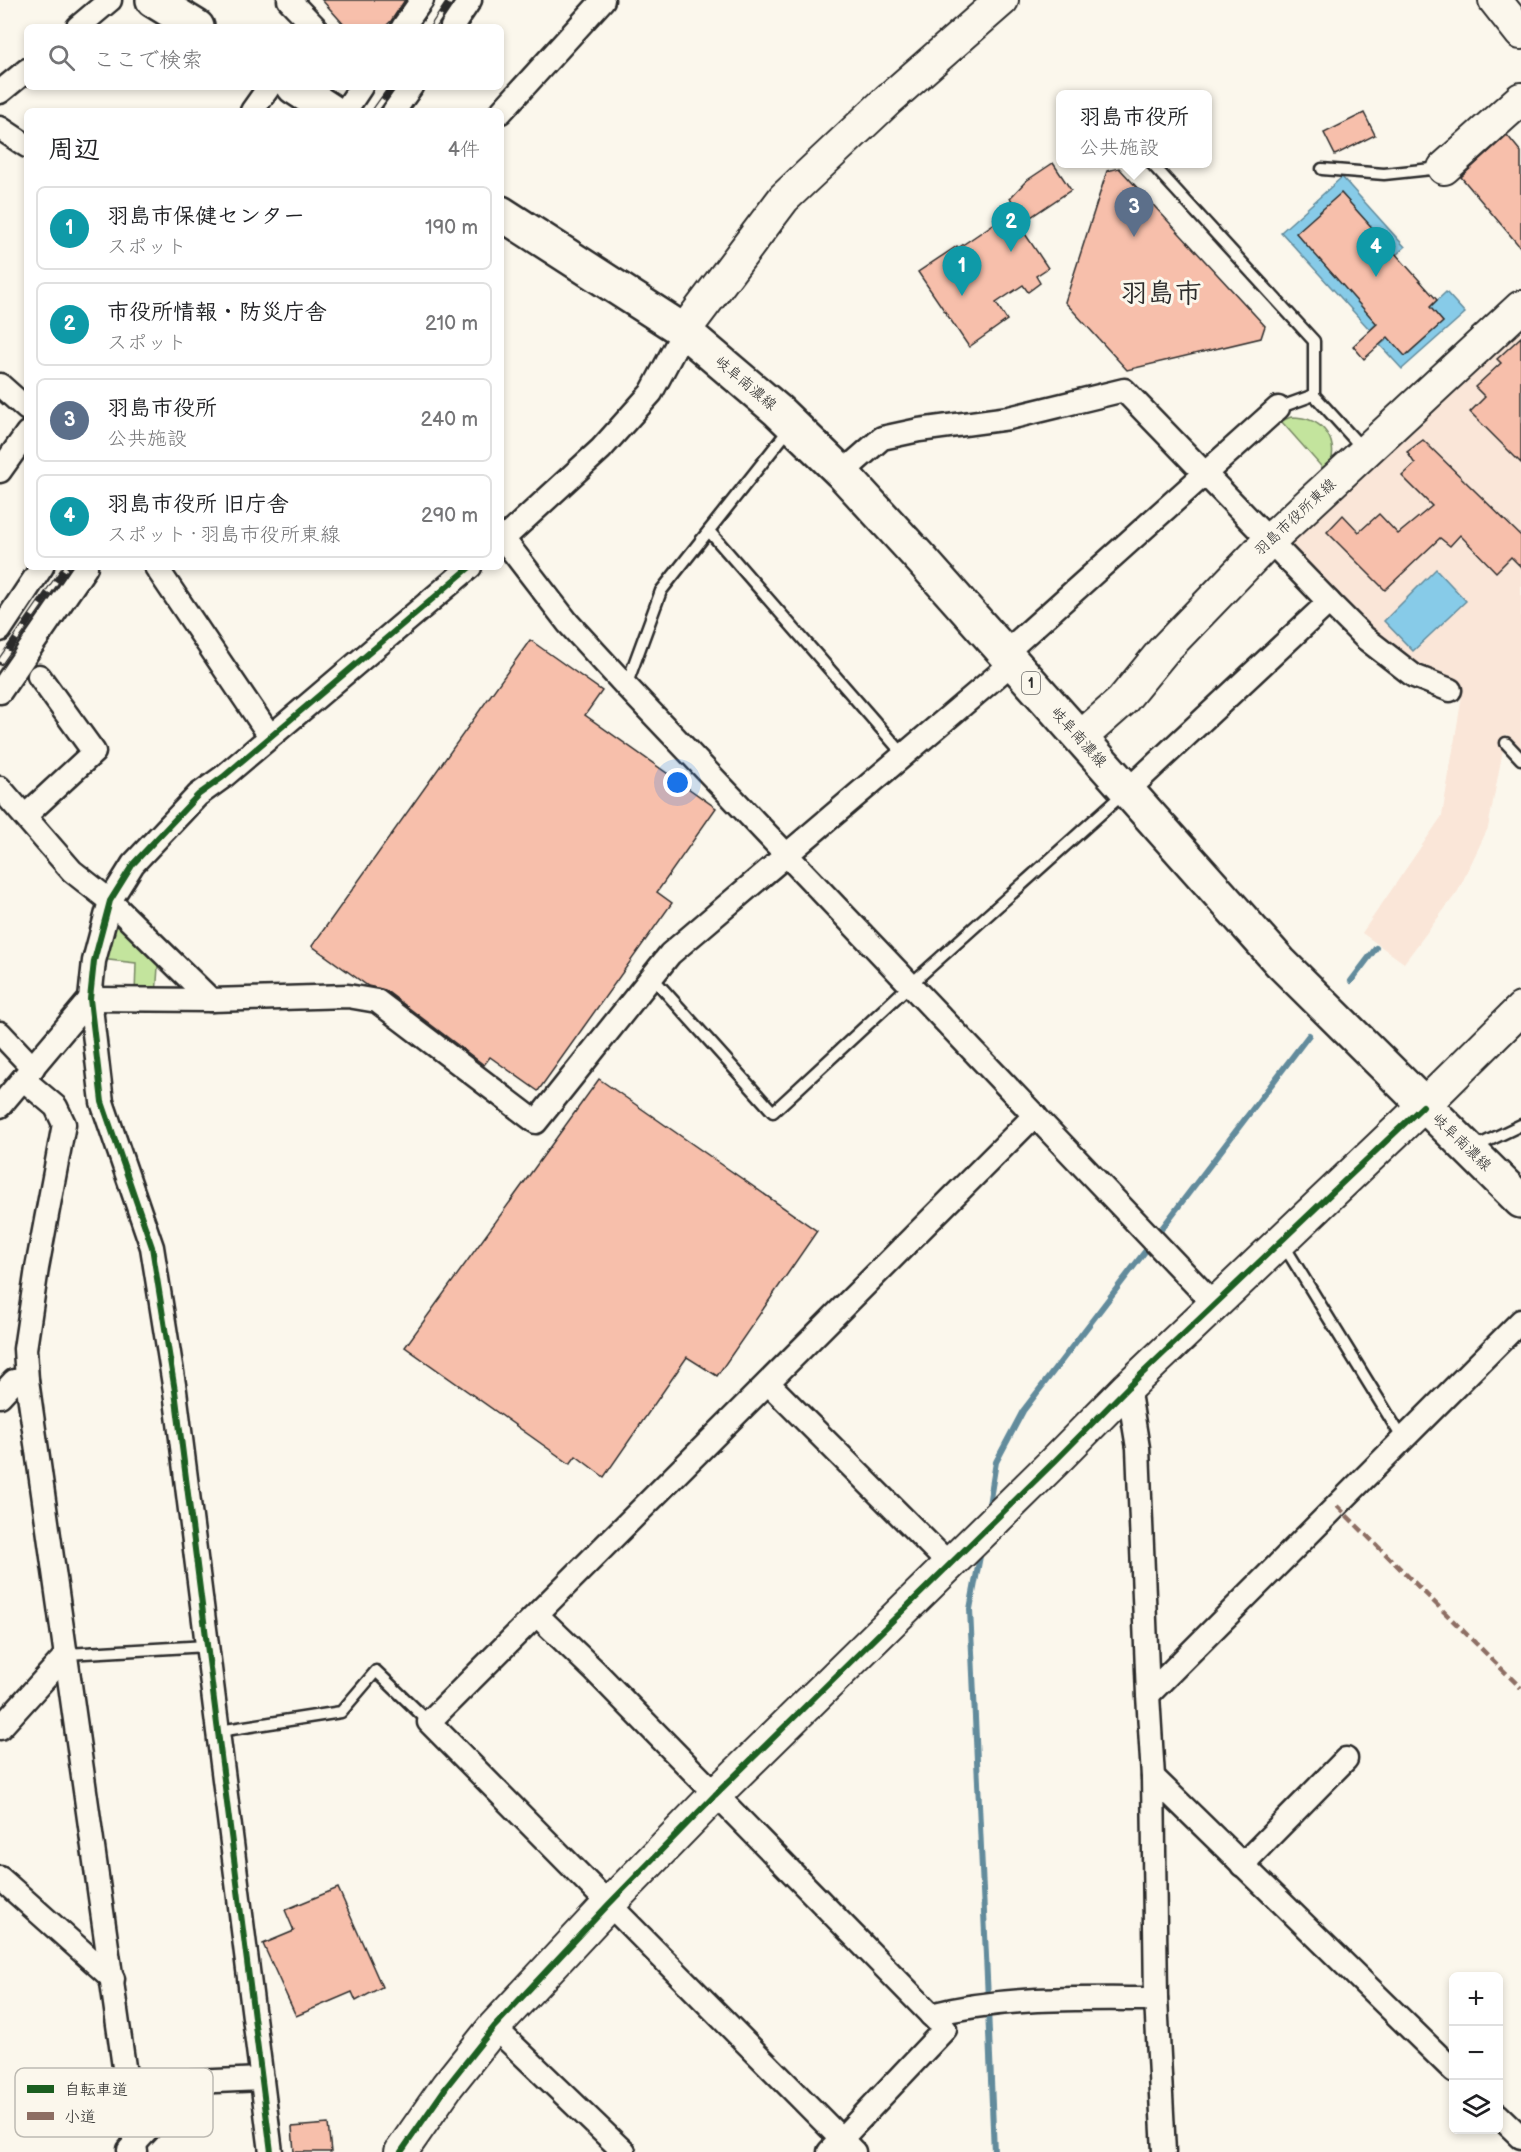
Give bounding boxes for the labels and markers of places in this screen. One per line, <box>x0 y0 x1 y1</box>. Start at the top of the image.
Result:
pin: 3 <box>1114 188 1154 237</box>
pin: 2 <box>992 202 1030 252</box>
pin: 4 <box>1356 228 1396 277</box>
pin: 1 <box>942 246 982 296</box>

